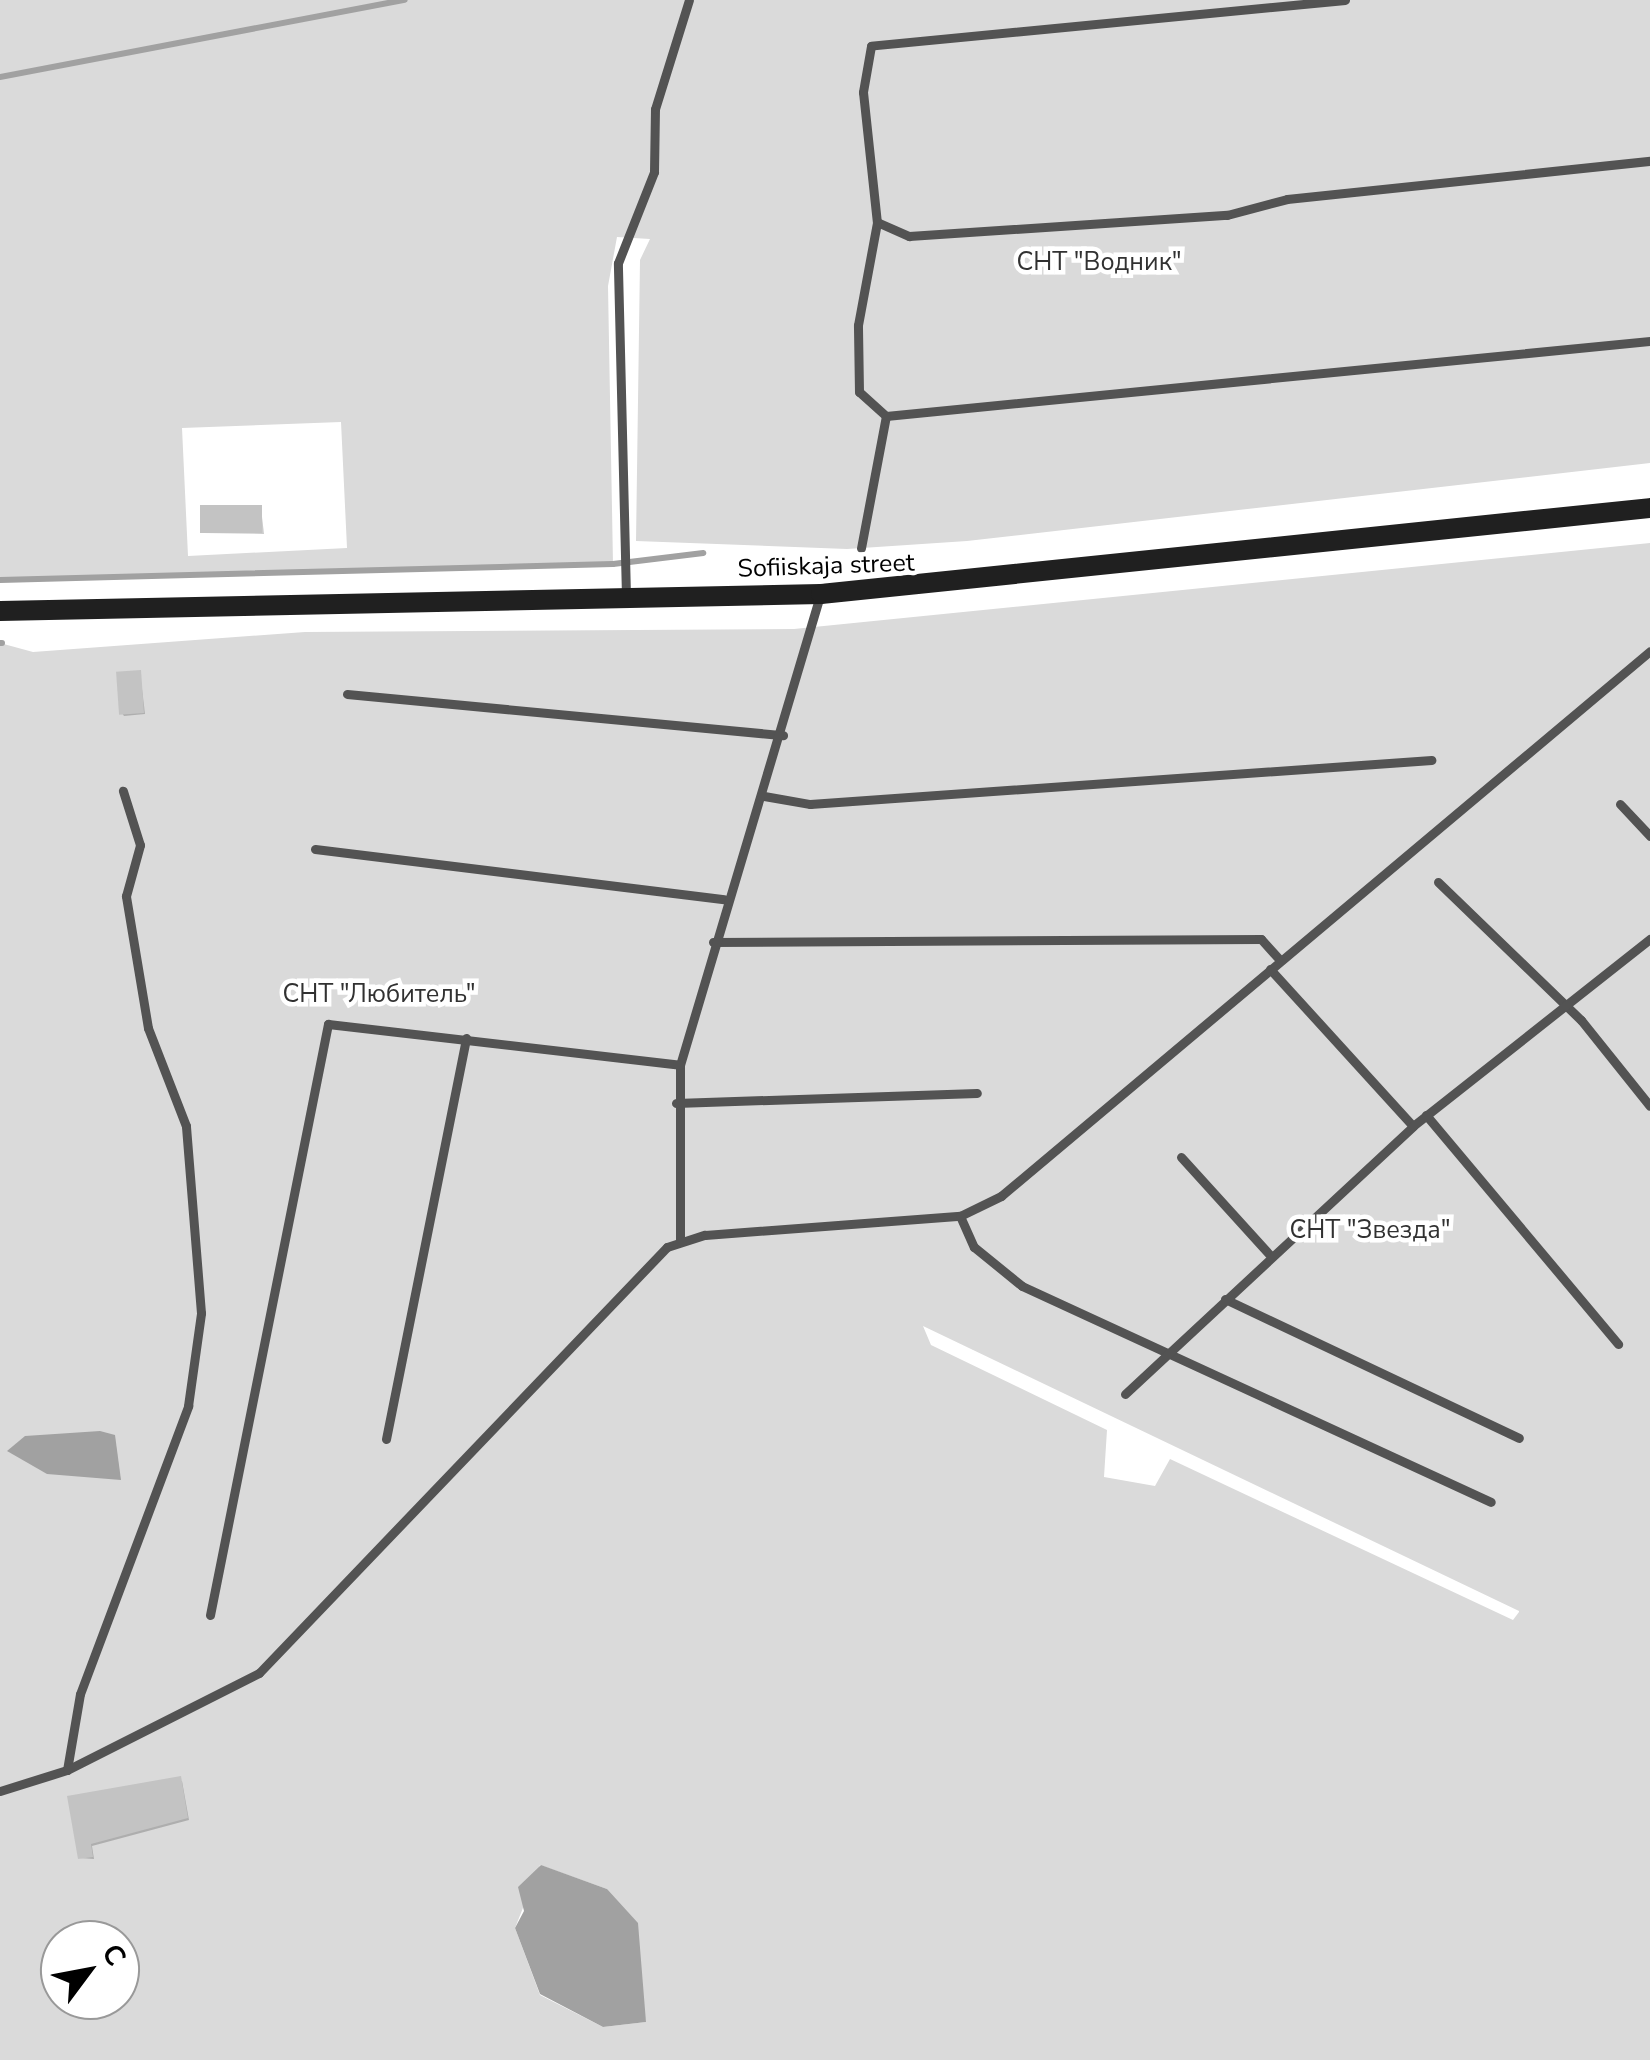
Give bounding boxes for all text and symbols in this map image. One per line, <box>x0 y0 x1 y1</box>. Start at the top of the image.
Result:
park label: СНТ "Водник" <box>1016 247 1182 277</box>
street label: Sofiiskaja street <box>737 548 915 584</box>
park label: СНТ "Любитель" <box>283 979 475 1009</box>
park label: СНТ "Звезда" <box>1289 1215 1451 1245</box>
north arrow <box>40 1920 140 2020</box>
text: С <box>93 1937 135 1973</box>

